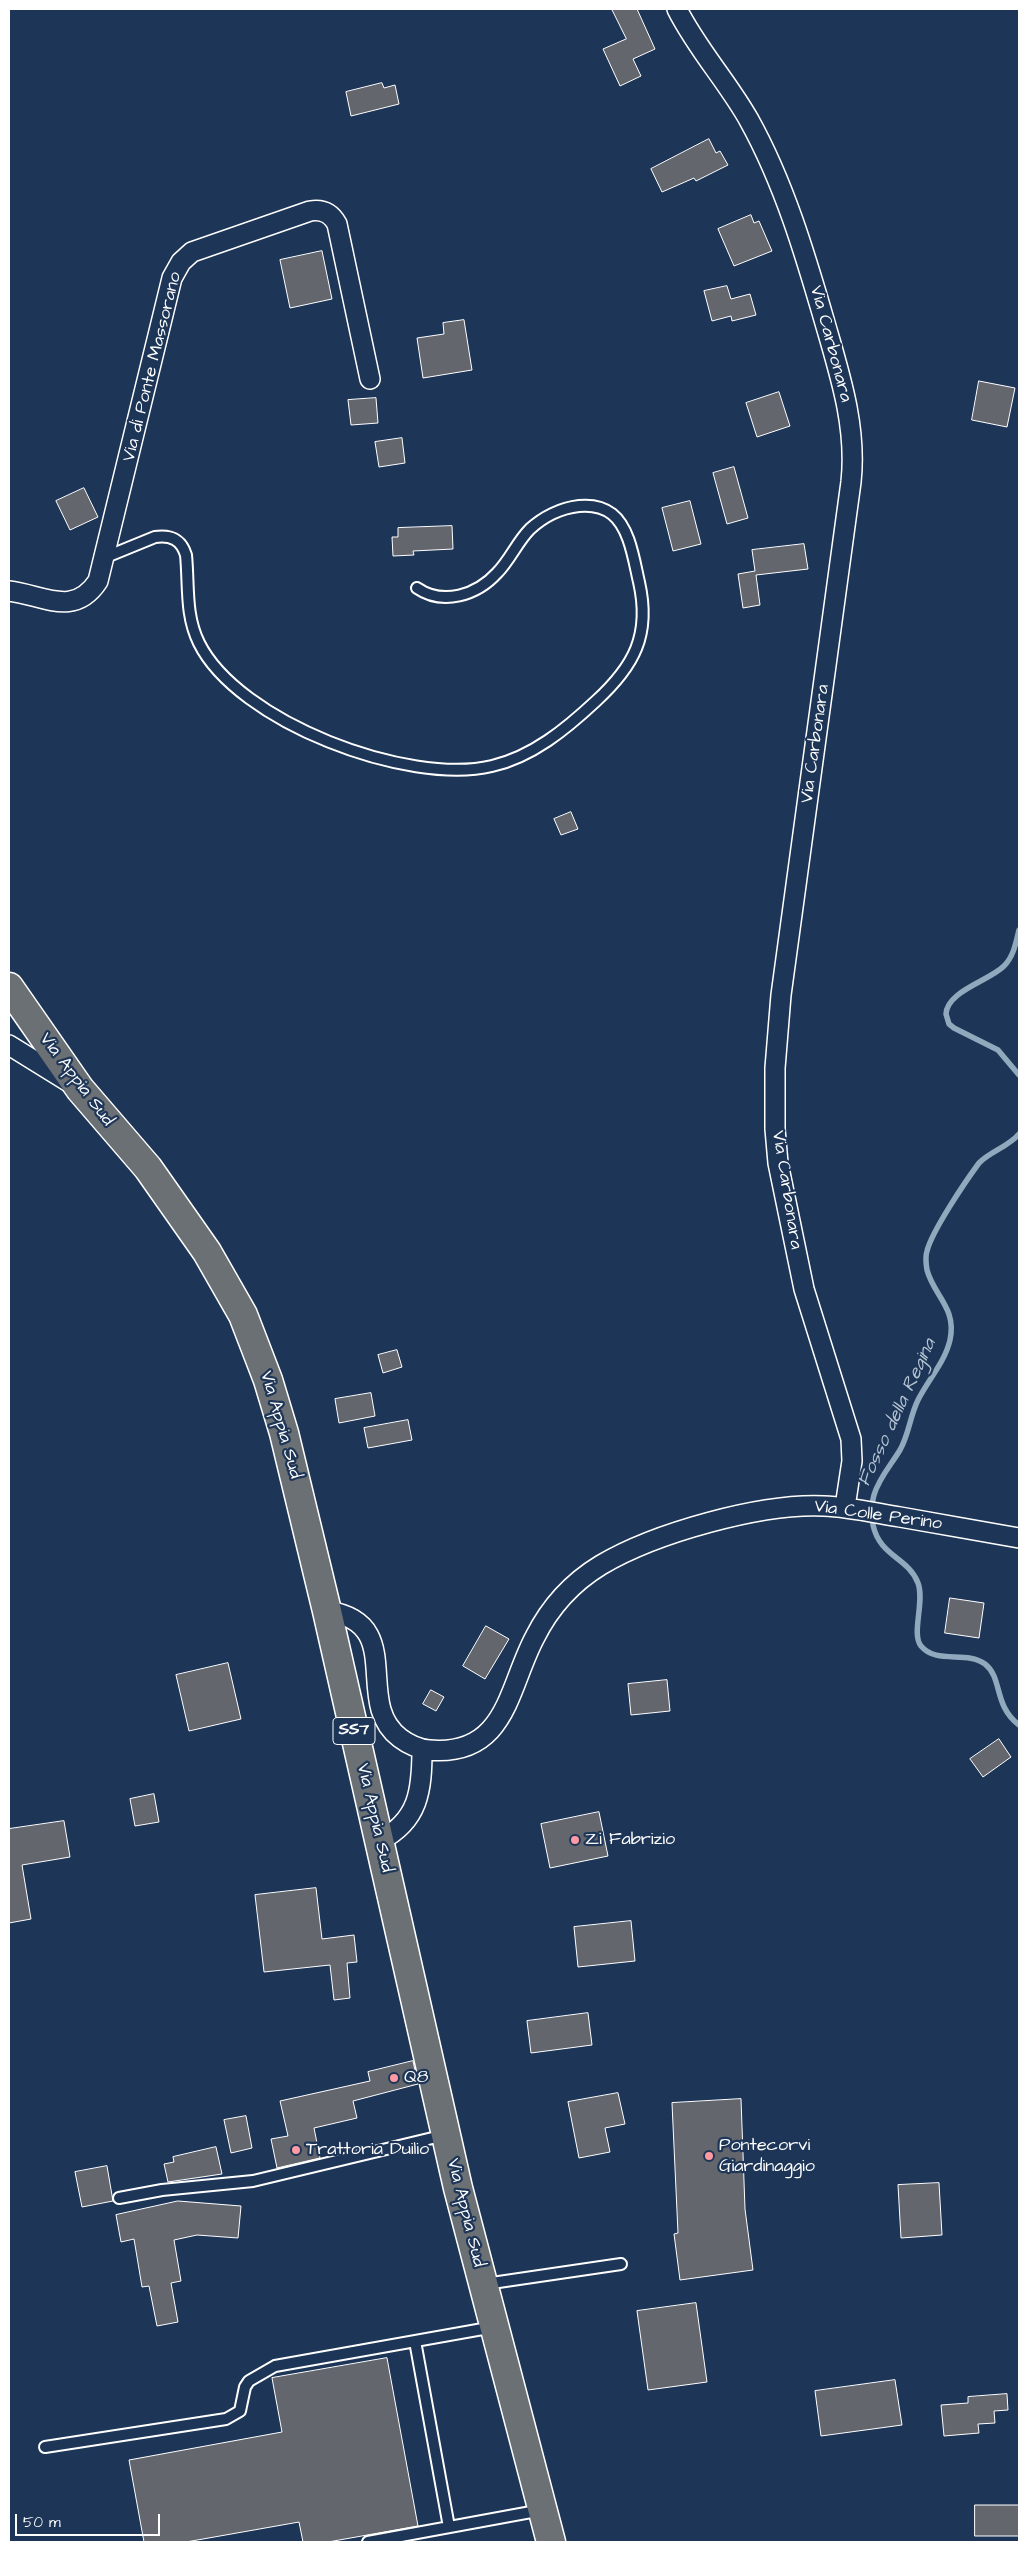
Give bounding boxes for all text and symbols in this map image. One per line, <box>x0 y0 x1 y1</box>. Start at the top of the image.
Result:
street label: Via di Ponte Massorano <box>119 270 187 464</box>
street label: Via Carbonara <box>804 283 856 405</box>
street label: Via Carbonara <box>797 683 835 805</box>
street label: Via Appia Sud <box>34 1029 118 1131</box>
street label: Via Carbonara <box>766 1129 806 1251</box>
water label: Fosso della Regina <box>854 1336 942 1490</box>
street label: Via Appia Sud <box>254 1369 306 1481</box>
street label: Via Colle Perino <box>813 1496 943 1536</box>
road number: SS7 <box>333 1718 375 1744</box>
street label: Via Appia Sud <box>351 1762 397 1874</box>
place label: Zi Fabrizio <box>585 1829 675 1851</box>
marker: Zi Fabrizio <box>569 1834 581 1846</box>
place label: Q8 <box>404 2067 429 2089</box>
marker: Q8 <box>388 2072 400 2084</box>
place label: Pontecorvi Giardinaggio <box>719 2135 815 2178</box>
place label: Trattoria Duilio <box>306 2139 429 2161</box>
marker: Trattoria Duilio <box>290 2144 302 2156</box>
marker: Pontecorvi Giardinaggio <box>703 2150 715 2162</box>
street label: Via Appia Sud <box>441 2157 489 2269</box>
scale bar <box>18 2504 162 2536</box>
text: 50 m <box>23 2512 61 2533</box>

